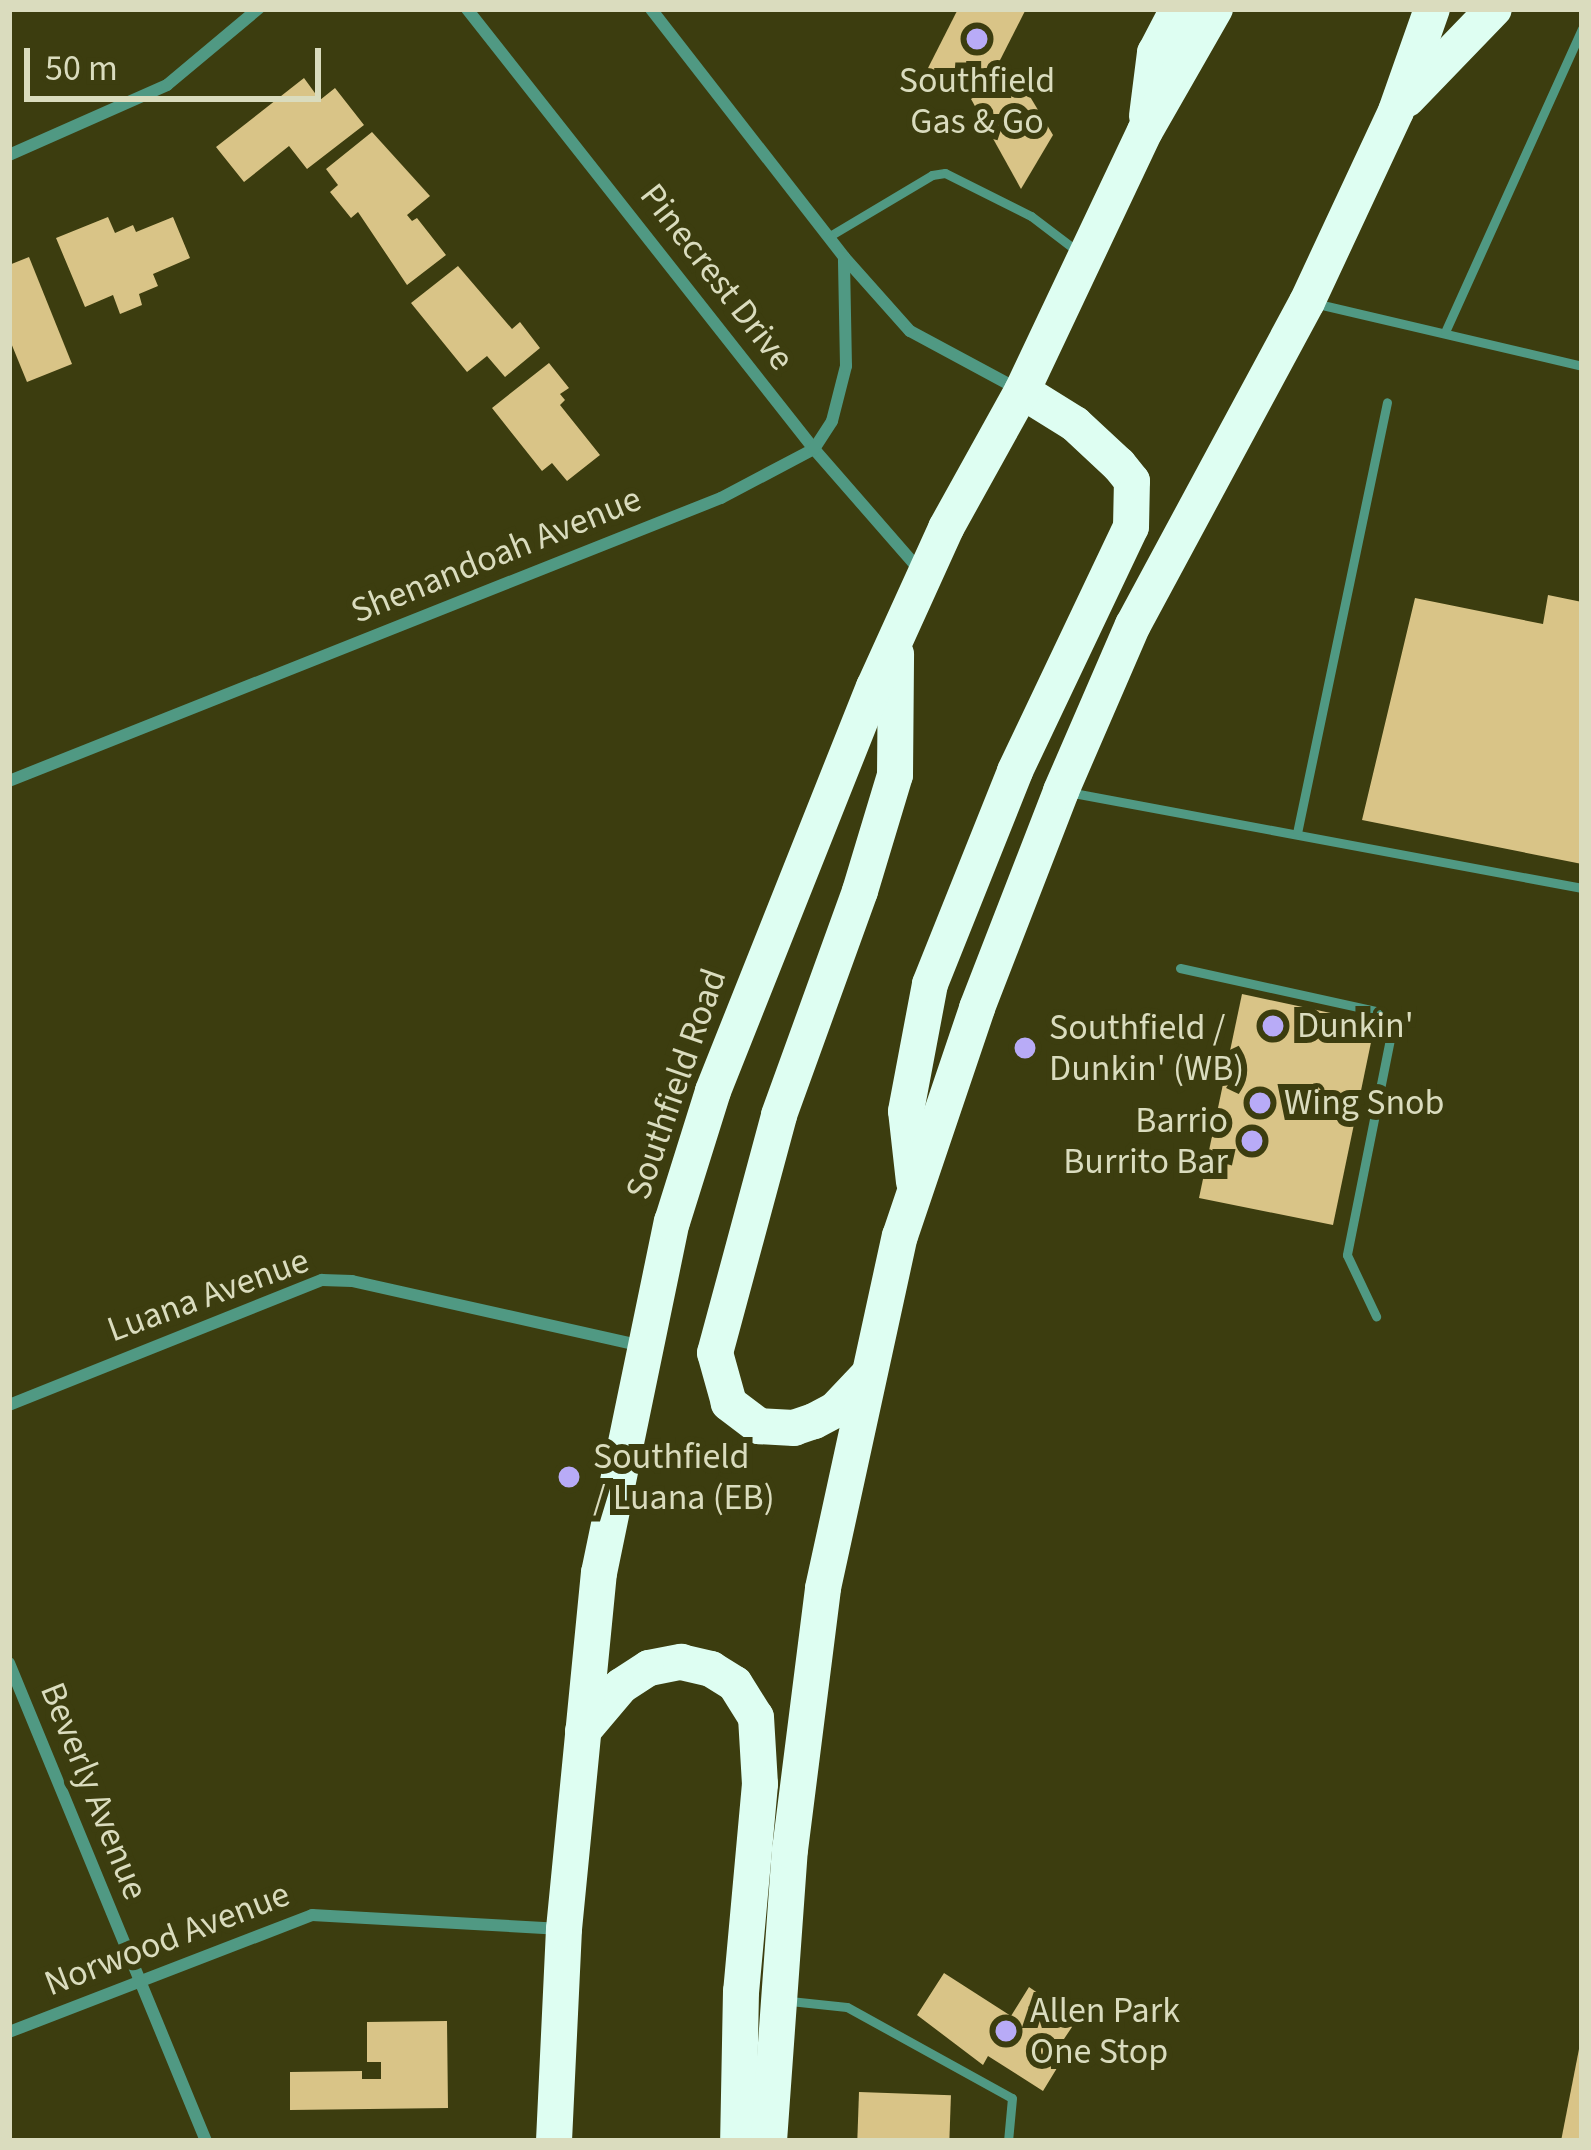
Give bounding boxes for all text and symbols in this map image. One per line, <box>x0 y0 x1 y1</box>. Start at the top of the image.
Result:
scale bar <box>30 24 327 98</box>
marker: Southfield Gas & Go <box>964 26 990 52</box>
text: 50 m <box>45 43 118 94</box>
place label: Southfield Gas & Go <box>899 58 1055 143</box>
street label: Pinecrest Drive <box>631 175 803 379</box>
street label: Shenandoah Avenue <box>345 477 647 633</box>
street label: Southfield Road <box>616 963 736 1205</box>
place label: Dunkin' <box>1297 1004 1414 1048</box>
place label: Southfield / Dunkin' (WB) <box>1049 1005 1244 1090</box>
marker: Dunkin' <box>1260 1013 1286 1039</box>
marker: Southfield / Dunkin' (WB) <box>1012 1035 1038 1061</box>
place label: Wing Snob <box>1284 1081 1445 1125</box>
marker: Wing Snob <box>1247 1090 1273 1116</box>
place label: Barrio Burrito Bar <box>1063 1098 1228 1183</box>
marker: Barrio Burrito Bar <box>1239 1128 1265 1154</box>
street label: Luana Avenue <box>102 1239 314 1351</box>
place label: Southfield / Luana (EB) <box>593 1434 775 1519</box>
marker: Southfield / Luana (EB) <box>556 1464 582 1490</box>
street label: Beverly Avenue <box>31 1676 157 1906</box>
street label: Norwood Avenue <box>38 1872 296 2006</box>
place label: Allen Park One Stop <box>1030 1988 1180 2073</box>
marker: Allen Park One Stop <box>993 2018 1019 2044</box>

